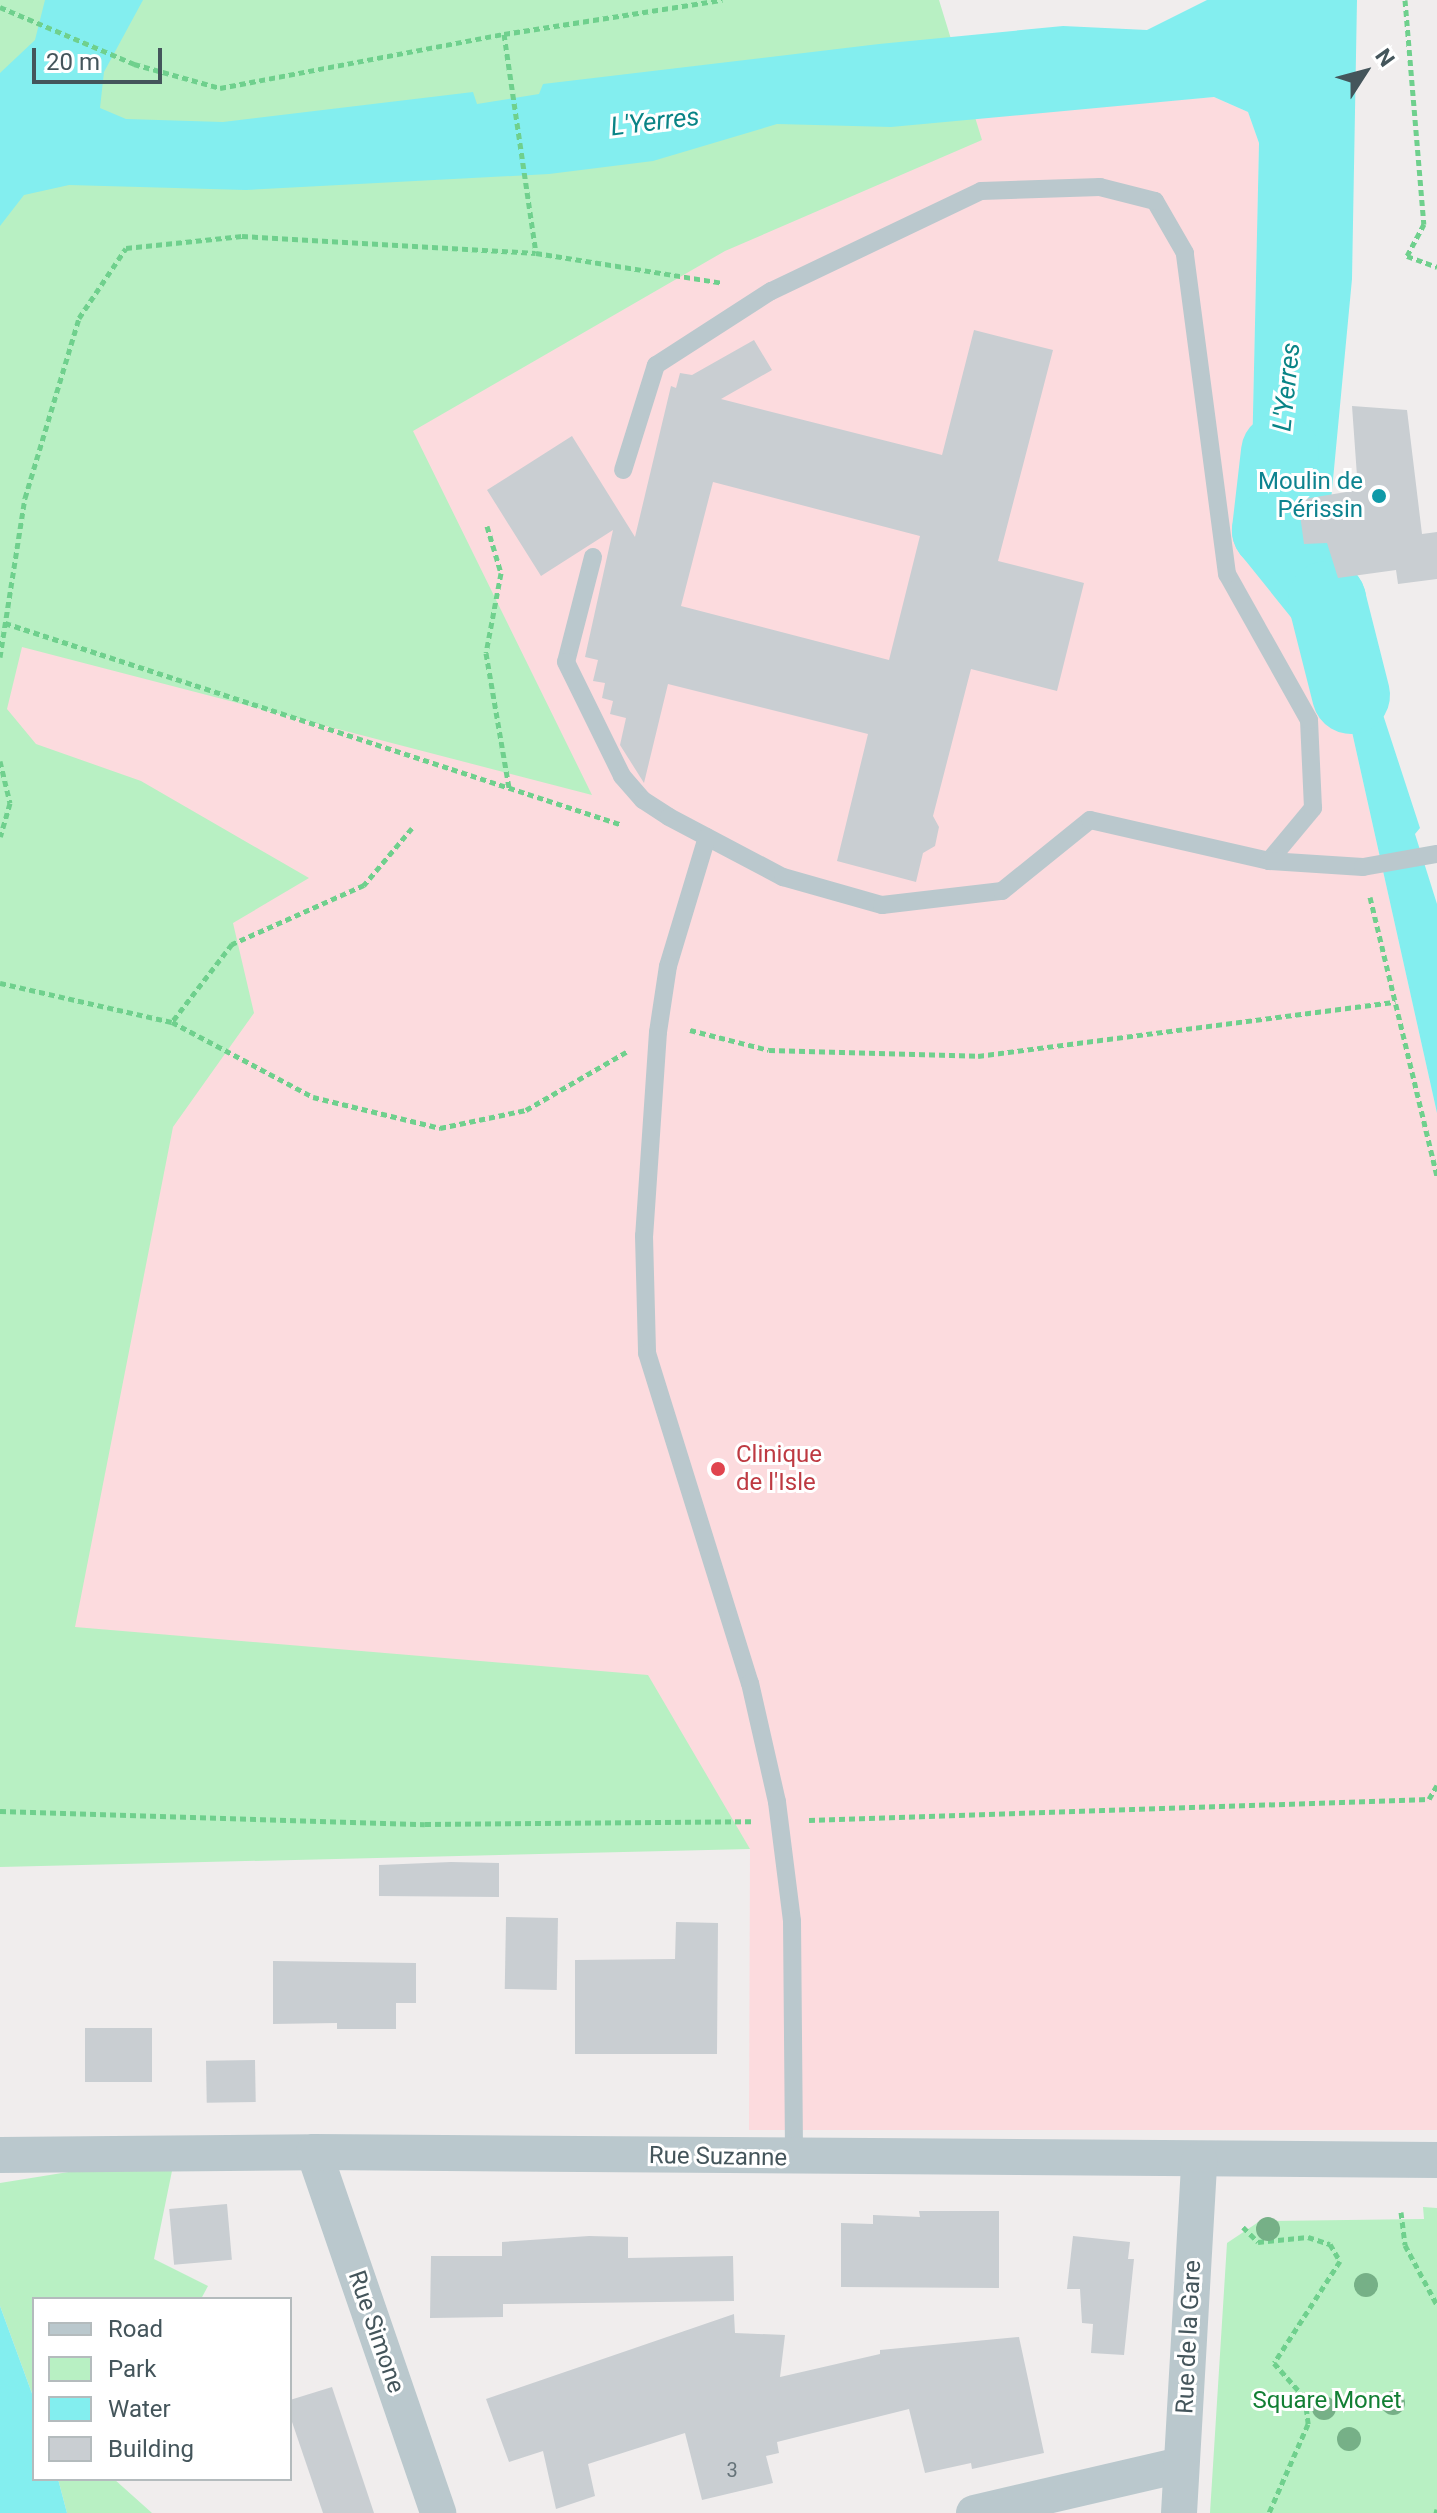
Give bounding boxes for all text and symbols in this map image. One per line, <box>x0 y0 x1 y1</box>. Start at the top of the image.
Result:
scale bar <box>36 32 166 82</box>
north arrow <box>1325 32 1405 112</box>
text: N <box>1370 44 1399 71</box>
text: 20 m <box>46 48 100 76</box>
water label: L'Yerres <box>609 101 701 143</box>
water label: L'Yerres <box>1267 341 1307 433</box>
place label: Moulin de Périssin <box>1258 468 1363 524</box>
marker: Moulin de Périssin <box>1370 487 1388 505</box>
place label: Clinique de l'Isle <box>736 1441 822 1497</box>
marker: Clinique de l'Isle <box>707 1458 729 1480</box>
street label: Rue Suzanne <box>649 2141 787 2173</box>
street label: Rue de la Gare <box>1171 2259 1207 2415</box>
street label: Rue Simone <box>342 2267 410 2397</box>
legend <box>32 2297 292 2481</box>
text: Road <box>108 2315 163 2343</box>
text: Park <box>108 2355 156 2383</box>
park label: Square Monet <box>1252 2387 1402 2415</box>
text: Water <box>108 2395 171 2423</box>
text: Building <box>108 2435 194 2463</box>
house number: 3 <box>726 2458 738 2482</box>

